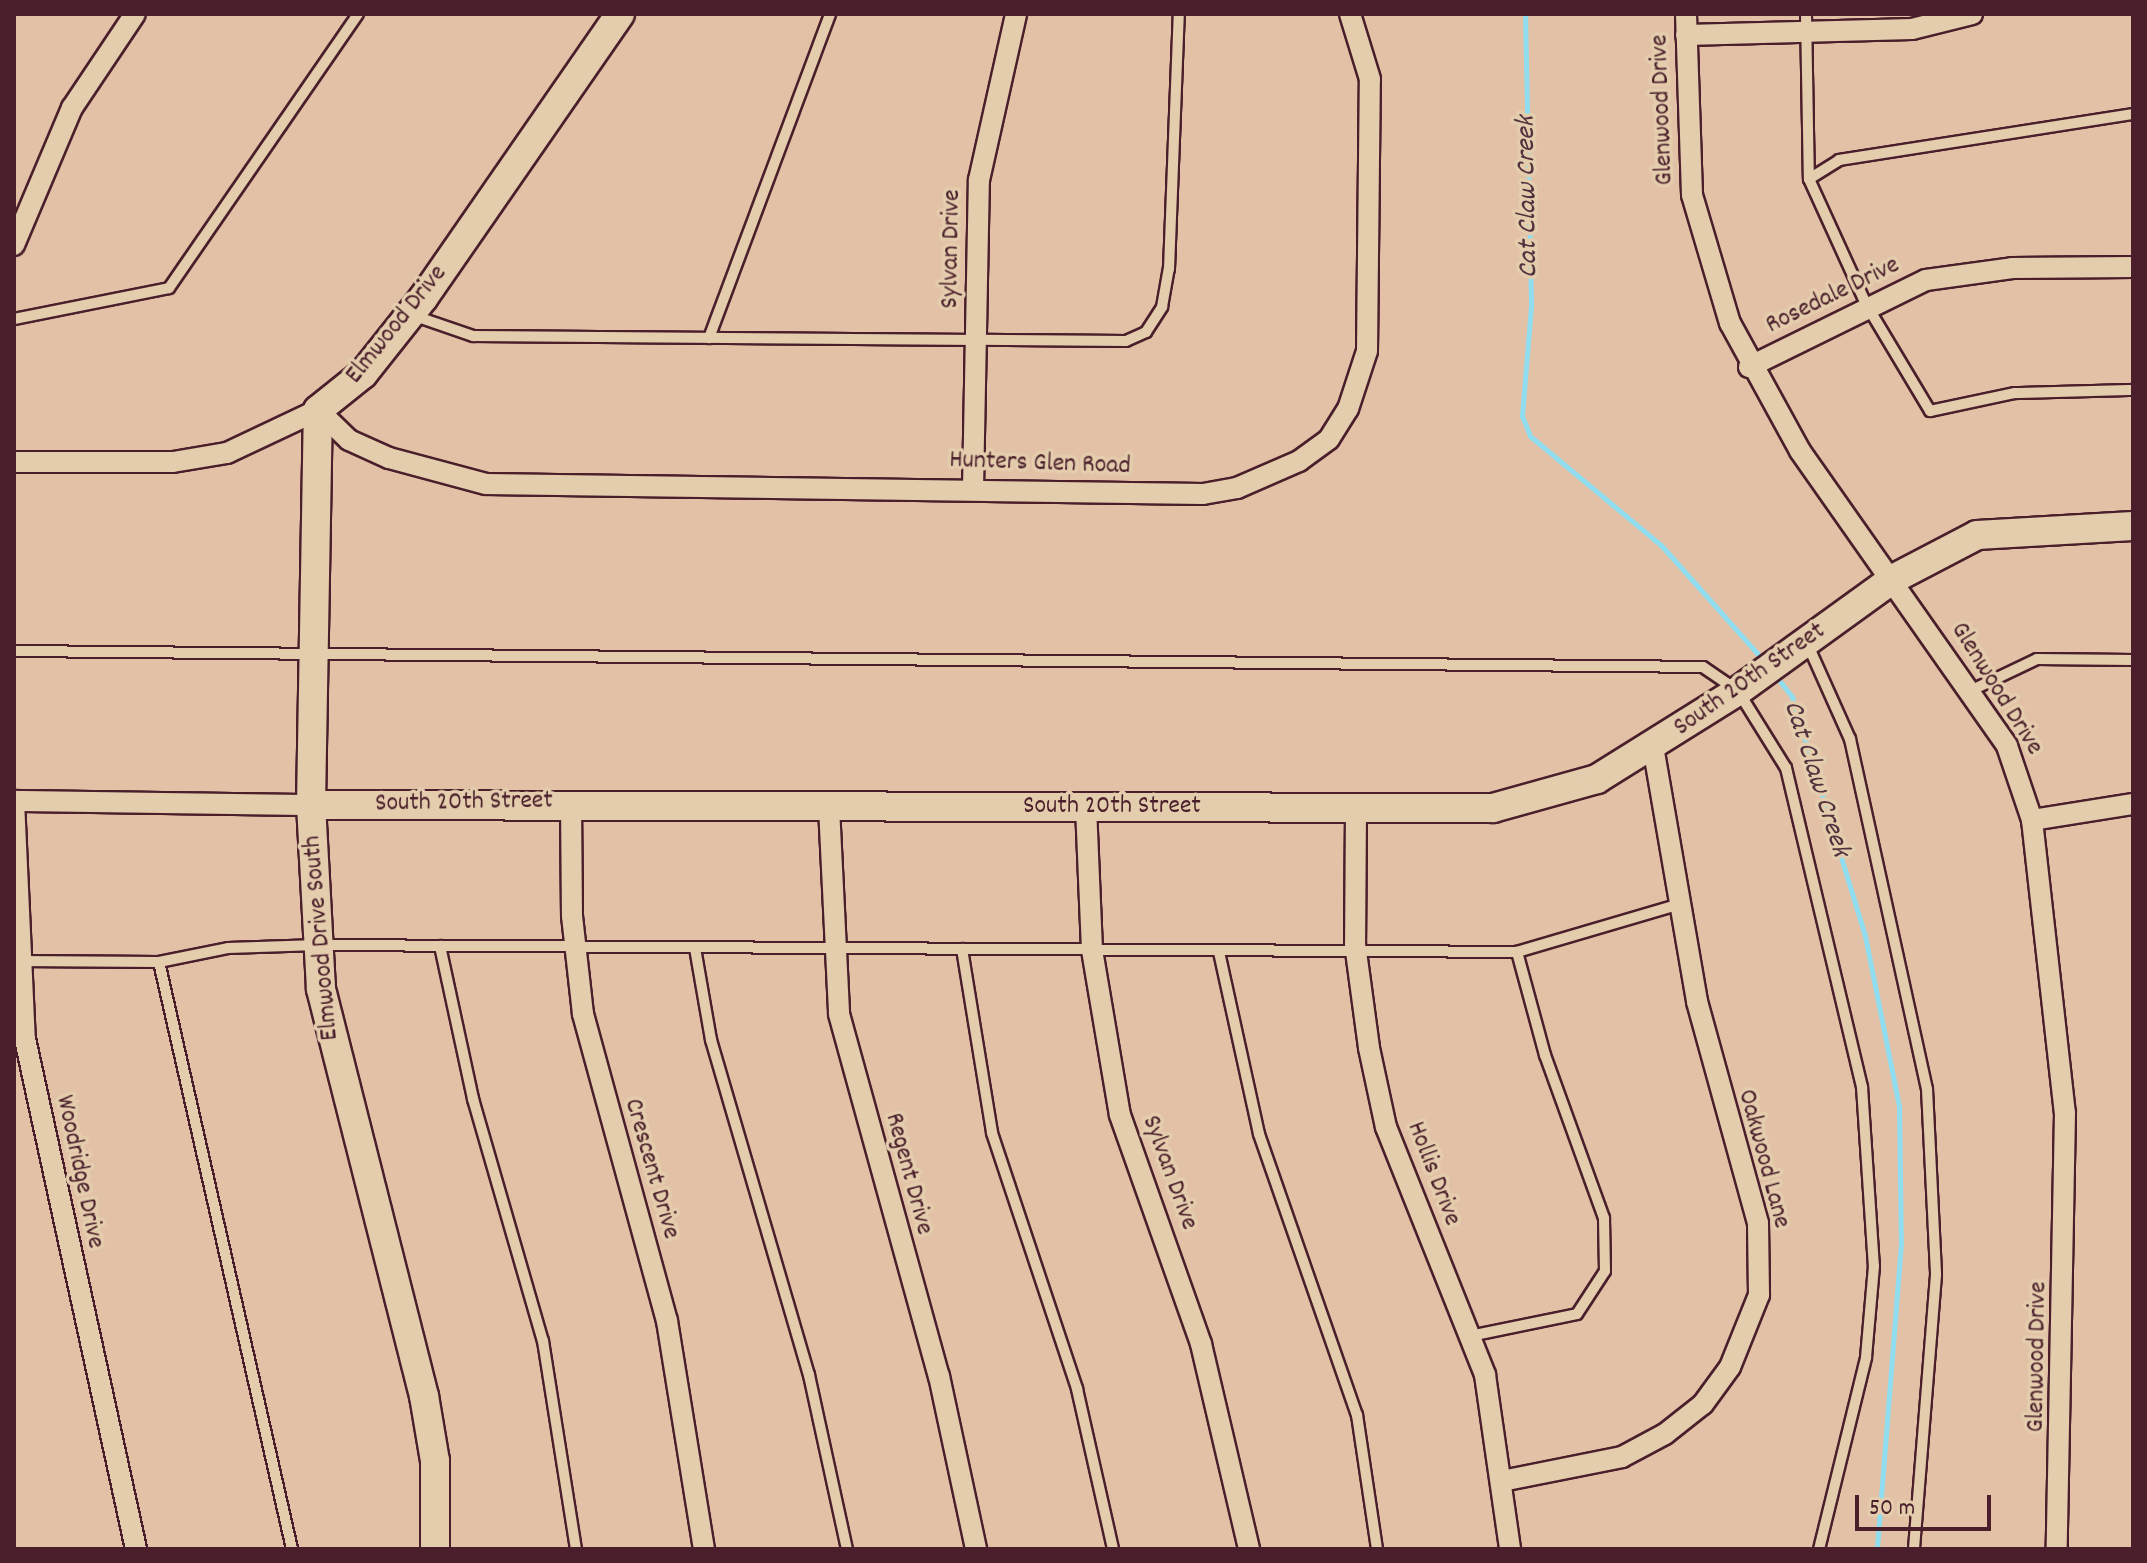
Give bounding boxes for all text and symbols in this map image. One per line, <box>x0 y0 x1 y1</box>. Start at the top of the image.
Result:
street label: Glenwood Drive <box>1645 34 1681 186</box>
water label: Cat Claw Creek <box>1511 116 1547 278</box>
street label: Sylvan Drive <box>935 189 969 309</box>
street label: Rosedale Drive <box>1761 250 1905 342</box>
street label: Elmwood Drive <box>340 259 454 391</box>
street label: Hunters Glen Road <box>949 445 1131 483</box>
street label: South 20th Street <box>1668 616 1832 744</box>
street label: Glenwood Drive <box>1943 617 2049 761</box>
water label: Cat Claw Creek <box>1774 697 1856 861</box>
street label: South 20th Street <box>375 786 553 820</box>
street label: South 20th Street <box>1023 791 1201 823</box>
street label: Elmwood Drive South <box>297 834 347 1042</box>
street label: Oakwood Lane <box>1730 1086 1796 1232</box>
street label: Woodridge Drive <box>48 1093 110 1251</box>
street label: Crescent Drive <box>616 1095 686 1243</box>
street label: Regent Drive <box>877 1110 939 1238</box>
street label: Sylvan Drive <box>1134 1112 1204 1234</box>
street label: Hollis Drive <box>1399 1118 1467 1230</box>
street label: Glenwood Drive <box>2021 1281 2055 1433</box>
scale bar <box>1859 1479 1995 1529</box>
text: 50 m <box>1869 1492 1915 1526</box>

